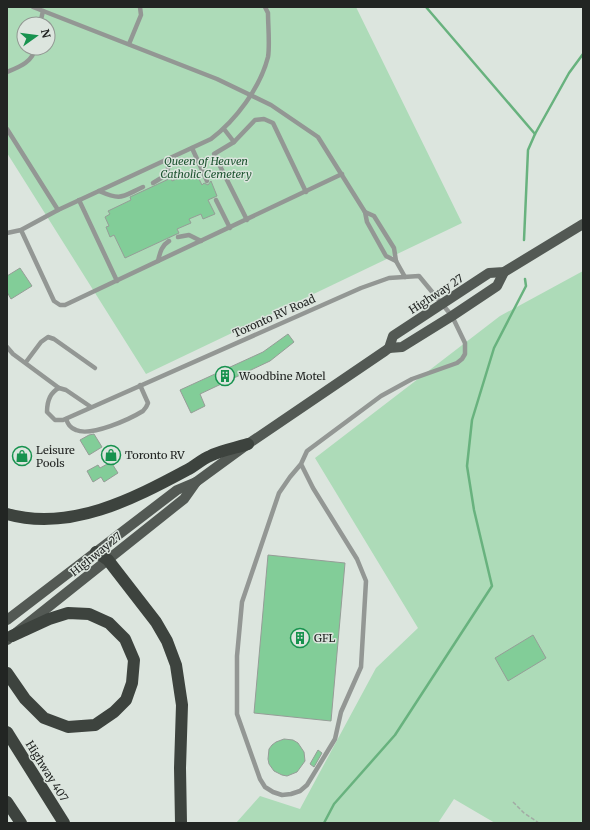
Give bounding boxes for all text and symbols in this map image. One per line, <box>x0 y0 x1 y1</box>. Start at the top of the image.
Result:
north arrow <box>16 16 56 56</box>
text: N <box>38 28 54 40</box>
park label: Queen of Heaven Catholic Cemetery <box>160 154 252 181</box>
street label: Highway 27 <box>406 271 466 317</box>
street label: Toronto RV Road <box>231 291 318 340</box>
building icon: Woodbine Motel <box>214 365 236 387</box>
place label: Woodbine Motel <box>238 369 326 383</box>
place label: Leisure Pools <box>36 443 75 470</box>
shop icon: Toronto RV <box>100 444 122 466</box>
shop icon: Leisure Pools <box>11 445 33 467</box>
place label: Toronto RV <box>125 448 185 462</box>
street label: Highway 27 <box>67 529 125 579</box>
building icon: GFL <box>289 627 311 649</box>
place label: GFL <box>314 631 336 645</box>
street label: Highway 407 <box>23 738 71 804</box>

